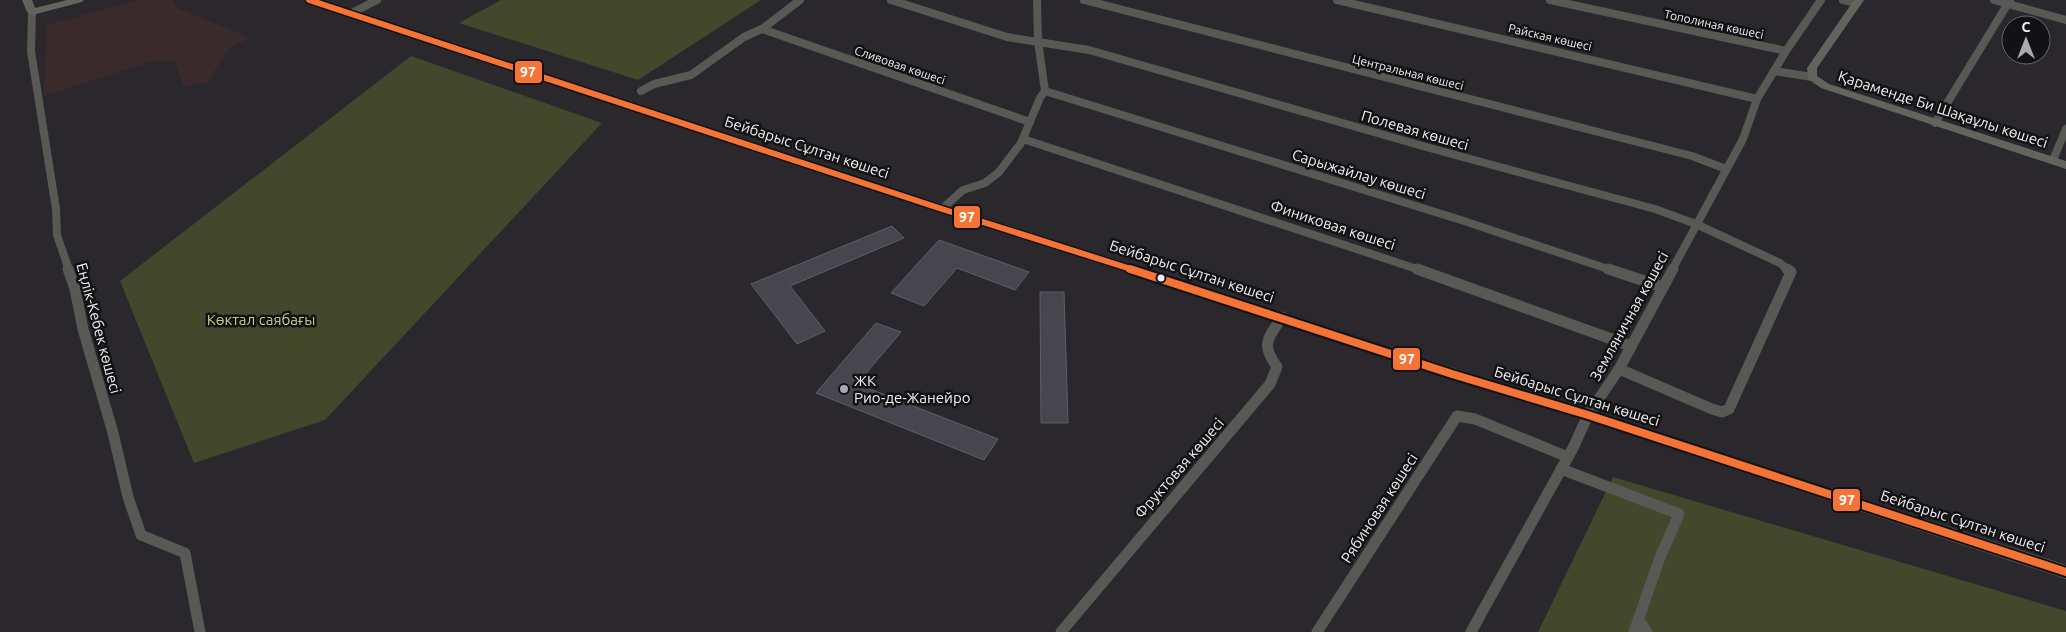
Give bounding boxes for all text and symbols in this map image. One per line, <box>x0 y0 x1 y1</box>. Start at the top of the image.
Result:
street label: Тополиная көшесі <box>1663 7 1765 41</box>
north arrow <box>2001 15 2051 65</box>
text: С <box>2022 19 2031 35</box>
street label: Райская көшесі <box>1507 21 1593 53</box>
street label: Сливовая көшесі <box>853 43 947 87</box>
street label: Центральная көшесі <box>1351 52 1465 92</box>
line badge: 97 <box>514 60 543 84</box>
text: 97 <box>520 64 536 80</box>
street label: Қараменде Би Шақаұлы көшесі <box>1836 67 2050 151</box>
street label: Полевая көшесі <box>1359 107 1471 153</box>
street label: Бейбарыс Сұлтан көшесі <box>723 112 891 182</box>
street label: Сарыжайлау көшесі <box>1290 146 1428 202</box>
street label: Финиковая көшесі <box>1268 197 1398 253</box>
line badge: 97 <box>953 205 981 229</box>
text: 97 <box>959 209 975 225</box>
street label: Бейбарыс Сұлтан көшесі <box>1108 236 1276 306</box>
street label: Земляничная көшесі <box>1586 248 1672 384</box>
street label: Еңлік-Кебек көшесі <box>73 261 125 395</box>
unlabelled marker <box>1156 273 1166 283</box>
park label: Көктал саябағы <box>207 311 315 328</box>
line badge: 97 <box>1392 347 1421 371</box>
text: 97 <box>1399 351 1415 367</box>
street label: Бейбарыс Сұлтан көшесі <box>1492 363 1662 429</box>
place label: ЖК Рио-де-Жанейро <box>854 372 971 406</box>
marker: ЖК Рио-де-Жанейро <box>838 383 850 395</box>
street label: Фруктовая көшесі <box>1131 415 1227 521</box>
street label: Рябиновая көшесі <box>1337 450 1421 566</box>
street label: Бейбарыс Сұлтан көшесі <box>1879 486 2047 556</box>
line badge: 97 <box>1832 488 1861 512</box>
text: 97 <box>1839 492 1855 508</box>

